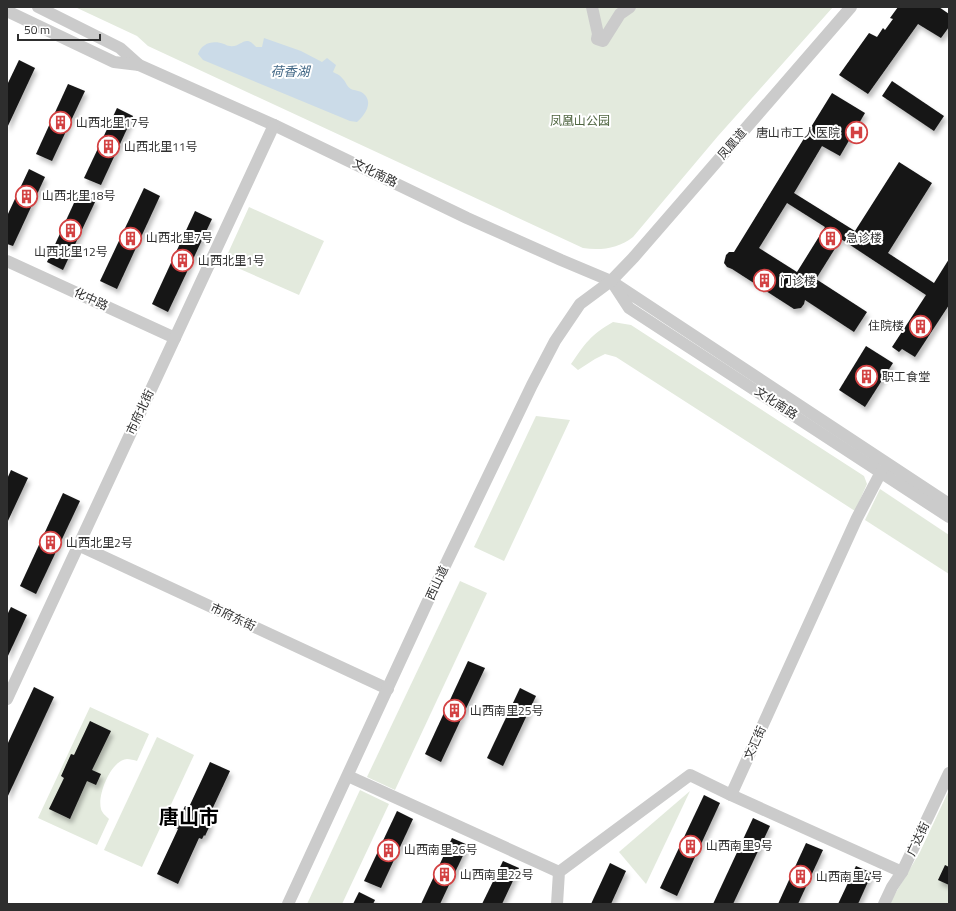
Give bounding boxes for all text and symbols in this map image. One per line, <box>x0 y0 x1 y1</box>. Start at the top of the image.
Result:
scale bar <box>18 16 100 42</box>
text: 50 m <box>24 20 50 39</box>
water label: 荷香湖 <box>270 61 311 81</box>
building icon: 山西北里17号 <box>47 110 73 136</box>
park label: 凤凰山公园 <box>550 111 610 130</box>
place label: 山西北里17号 <box>76 113 149 132</box>
hospital icon: 唐山市工人医院 <box>843 120 869 146</box>
place label: 唐山市工人医院 <box>756 123 840 142</box>
street label: 凤凰道 <box>713 124 751 163</box>
building icon: 山西北里11号 <box>96 134 122 160</box>
place label: 山西北里11号 <box>124 137 197 156</box>
street label: 文化南路 <box>349 153 401 192</box>
building icon: 山西北里18号 <box>13 183 39 209</box>
place label: 山西北里18号 <box>42 186 115 205</box>
building icon: 山西北里12号 <box>58 218 84 244</box>
building icon: 山西北里7号 <box>117 225 143 251</box>
building icon: 急诊楼 <box>817 225 843 251</box>
place label: 山西北里7号 <box>146 228 213 247</box>
place label: 急诊楼 <box>846 228 882 247</box>
place label: 山西北里12号 <box>34 242 108 261</box>
building icon: 山西北里1号 <box>169 248 195 274</box>
place label: 山西北里1号 <box>198 251 265 270</box>
building icon: 门诊楼 <box>752 268 778 294</box>
place label: 门诊楼 <box>780 271 816 290</box>
street label: 化中路 <box>71 282 112 315</box>
building icon: 住院楼 <box>907 313 933 339</box>
place label: 住院楼 <box>868 316 904 335</box>
building icon: 职工食堂 <box>853 364 879 390</box>
place label: 职工食堂 <box>882 367 930 386</box>
street label: 文化南路 <box>751 382 802 424</box>
street label: 市府北街 <box>121 386 158 438</box>
building icon: 山西北里2号 <box>37 530 63 556</box>
place label: 山西北里2号 <box>66 533 133 552</box>
street label: 西山道 <box>420 562 453 603</box>
street label: 市府东街 <box>207 598 259 635</box>
building icon: 山西南里25号 <box>442 698 468 724</box>
place label: 山西南里25号 <box>470 701 543 720</box>
street label: 文汇街 <box>739 722 771 763</box>
district label: 唐山市 <box>159 801 219 832</box>
street label: 广达街 <box>901 818 934 859</box>
building icon: 山西南里9号 <box>677 833 703 859</box>
place label: 山西南里9号 <box>706 836 773 855</box>
building icon: 山西南里26号 <box>376 837 402 863</box>
place label: 山西南里26号 <box>404 840 477 859</box>
building icon: 山西南里22号 <box>431 862 457 888</box>
building icon: 山西南里4号 <box>787 864 813 890</box>
place label: 山西南里22号 <box>460 865 533 884</box>
place label: 山西南里4号 <box>816 867 883 886</box>

